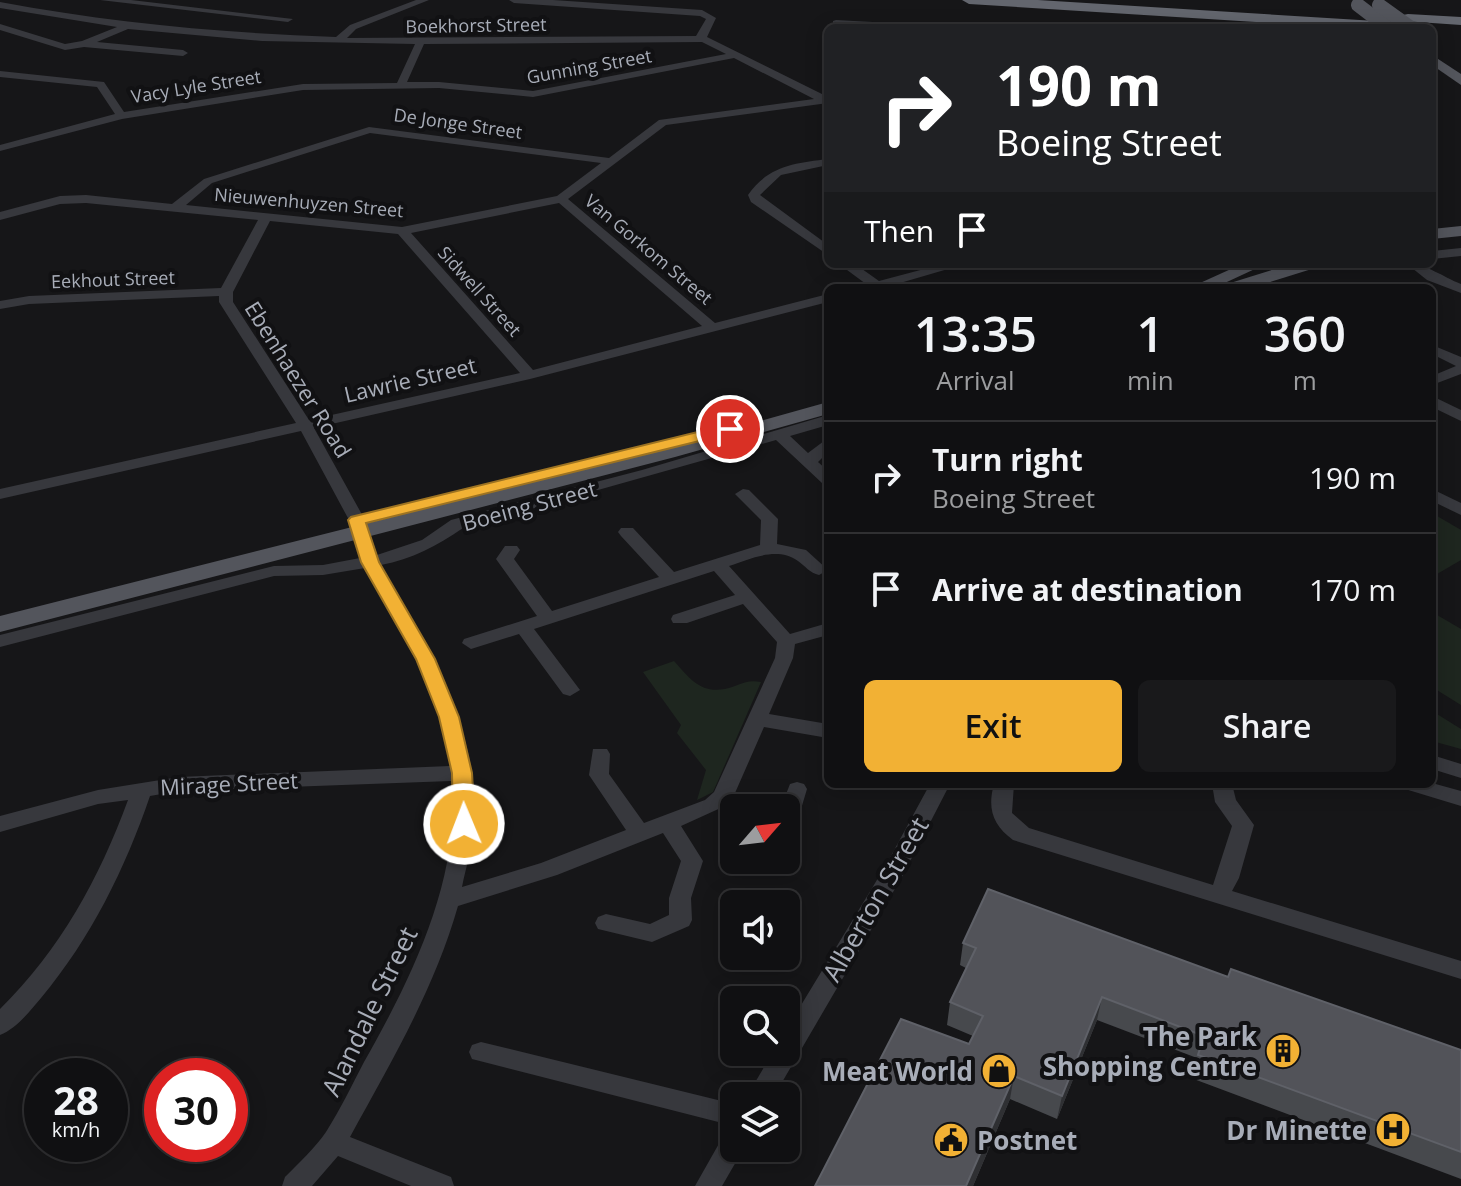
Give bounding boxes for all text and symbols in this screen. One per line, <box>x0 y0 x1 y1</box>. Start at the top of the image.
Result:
street label: Boekhorst Street <box>405 12 547 38</box>
street label: Gunning Street <box>525 43 653 89</box>
text: 190 m <box>996 46 1162 122</box>
icon: right <box>864 56 968 160</box>
street label: Vacy Lyle Street <box>129 64 263 108</box>
street label: De Jonge Street <box>392 102 524 144</box>
text: Boeing Street <box>996 118 1222 167</box>
street label: Nieuwenhuyzen Street <box>213 182 405 222</box>
street label: Van Gorkom Street <box>580 189 718 309</box>
icon: arrive <box>950 208 994 252</box>
text: Then <box>864 210 934 251</box>
street label: Sidwell Street <box>433 241 527 341</box>
street label: Eekhout Street <box>51 265 175 293</box>
street label: Ebenhaezer Road <box>239 295 359 463</box>
text: 13:35 <box>914 301 1037 366</box>
text: 1 <box>1137 301 1164 366</box>
text: 360 <box>1264 301 1346 366</box>
street label: Lawrie Street <box>341 349 479 409</box>
text: Arrival <box>936 362 1015 398</box>
text: min <box>1127 362 1174 398</box>
text: m <box>1293 362 1317 398</box>
pin <box>696 395 764 463</box>
icon: arrive <box>708 407 752 451</box>
text: Turn right <box>932 439 1083 480</box>
icon: right <box>864 455 908 499</box>
text: 190 m <box>1309 457 1396 498</box>
street label: Boeing Street <box>458 473 600 537</box>
text: Boeing Street <box>932 480 1095 516</box>
icon: arrive <box>864 567 908 611</box>
text: Arrive at destination <box>932 569 1243 610</box>
text: 170 m <box>1309 569 1396 610</box>
button: Exit <box>864 680 1122 772</box>
button: Share <box>1138 680 1396 772</box>
street label: Mirage Street <box>159 764 299 802</box>
position arrow <box>422 782 506 866</box>
north arrow <box>720 794 800 874</box>
map controls <box>720 794 800 1162</box>
street label: Alberton Street <box>813 810 937 988</box>
button: sound <box>720 890 800 970</box>
street label: Alandale Street <box>312 920 426 1102</box>
button: search <box>720 986 800 1066</box>
place label: The Park Shopping Centre <box>1043 1018 1258 1084</box>
building icon: The Park Shopping Centre <box>1264 1032 1302 1070</box>
shop icon: Meat World <box>980 1052 1018 1090</box>
place label: Meat World <box>822 1053 973 1089</box>
speed limit sign: 30 <box>144 1058 248 1162</box>
text: 28 <box>53 1072 99 1127</box>
button: layers <box>720 1082 800 1162</box>
hospital icon: Dr Minette <box>1374 1111 1412 1149</box>
place label: Dr Minette <box>1226 1112 1367 1148</box>
text: km/h <box>52 1116 100 1143</box>
public building icon: Postnet <box>932 1121 970 1159</box>
place label: Postnet <box>977 1122 1077 1158</box>

